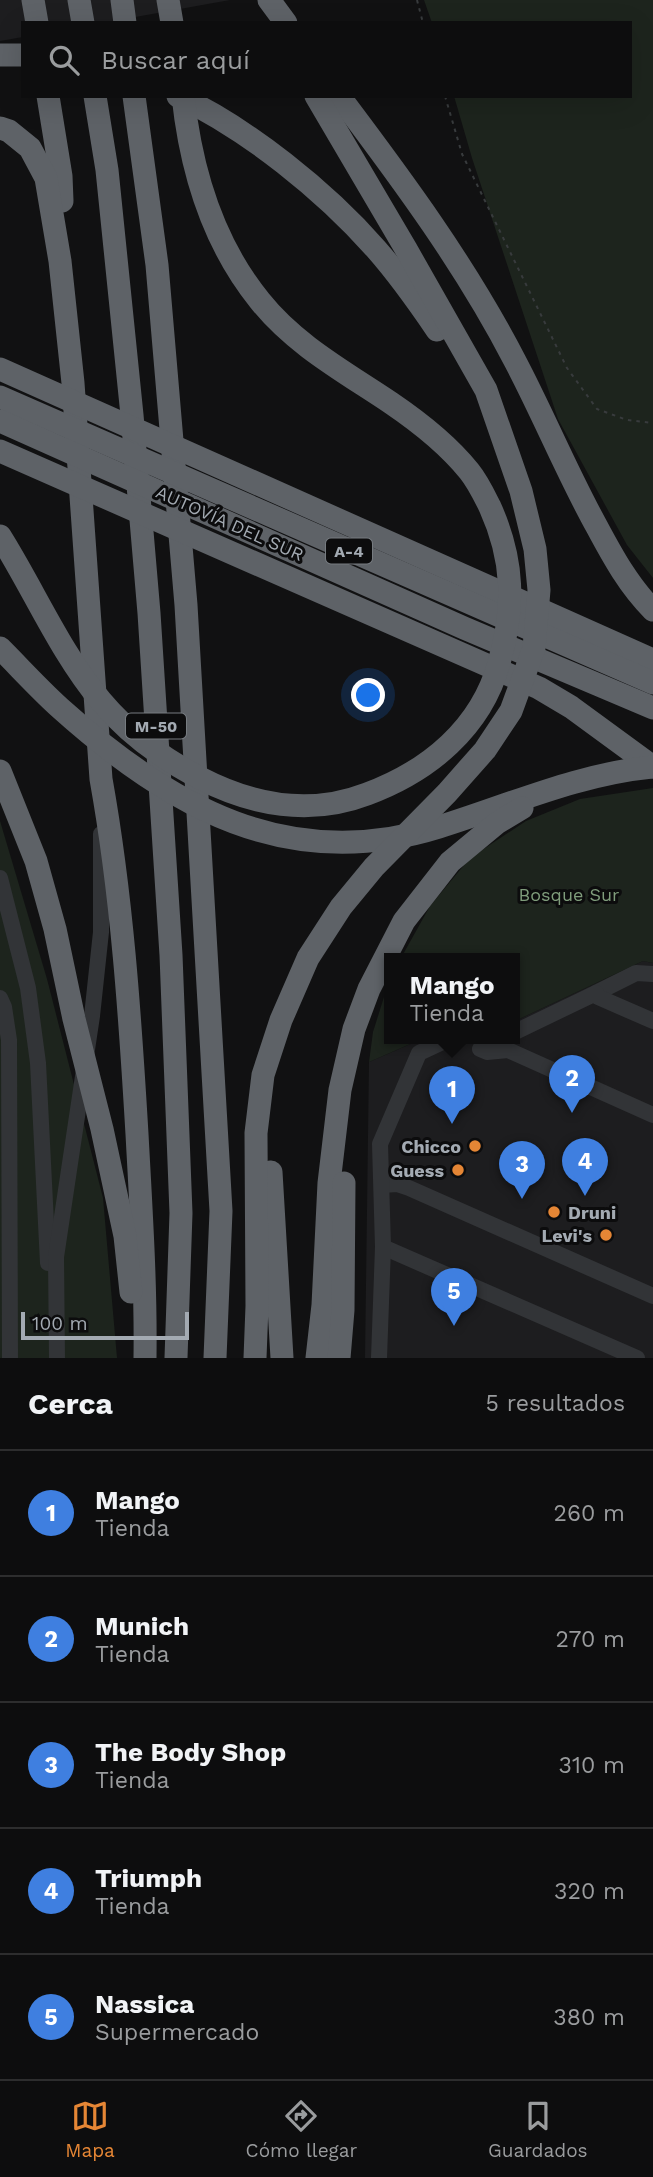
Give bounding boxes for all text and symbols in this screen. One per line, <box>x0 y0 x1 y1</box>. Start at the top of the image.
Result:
search box <box>21 21 632 98</box>
icon: search <box>45 41 83 79</box>
text: Buscar aquí <box>101 45 250 75</box>
street label: AUTOVÍA DEL SUR <box>153 481 307 565</box>
road number: A-4 <box>326 538 372 564</box>
your location <box>351 678 385 712</box>
road number: M-50 <box>126 713 186 738</box>
park label: Bosque Sur <box>519 884 619 905</box>
popup <box>384 953 520 1044</box>
text: Mango <box>410 970 494 1000</box>
text: Tienda <box>410 1000 484 1027</box>
pin: 2 <box>549 1055 595 1113</box>
pin: 1 <box>429 1066 475 1124</box>
place label: Chicco <box>401 1136 461 1157</box>
marker: Chicco <box>467 1138 483 1154</box>
pin: 4 <box>562 1138 608 1196</box>
pin: 3 <box>499 1141 545 1199</box>
place label: Guess <box>390 1160 444 1181</box>
marker: Guess <box>450 1162 466 1178</box>
place label: Druni <box>568 1202 616 1223</box>
marker: Druni <box>546 1204 562 1220</box>
place label: Levi's <box>542 1225 592 1246</box>
marker: Levi's <box>598 1227 614 1243</box>
pin: 5 <box>431 1268 477 1326</box>
scale bar <box>21 1309 189 1341</box>
text: 100 m <box>32 1312 88 1335</box>
text: Cerca <box>28 1386 113 1421</box>
text: 5 resultados <box>486 1390 625 1417</box>
text: Mango <box>95 1485 180 1515</box>
text: 1 <box>46 1500 56 1527</box>
text: 260 m <box>554 1500 625 1527</box>
text: Tienda <box>95 1515 170 1542</box>
text: Munich <box>95 1611 189 1641</box>
text: 2 <box>44 1626 58 1653</box>
text: 270 m <box>556 1626 625 1653</box>
text: Tienda <box>95 1641 170 1668</box>
text: The Body Shop <box>95 1737 286 1767</box>
text: 3 <box>44 1752 58 1779</box>
text: 310 m <box>559 1752 625 1779</box>
text: Tienda <box>95 1767 170 1794</box>
text: Triumph <box>95 1863 202 1893</box>
text: 4 <box>44 1878 58 1905</box>
text: 320 m <box>554 1878 625 1905</box>
text: Tienda <box>95 1893 170 1920</box>
text: Nassica <box>95 1989 194 2019</box>
text: 5 <box>44 2004 58 2031</box>
text: 380 m <box>553 2004 625 2031</box>
text: Supermercado <box>95 2019 259 2046</box>
tab: Mapa <box>65 2097 115 2162</box>
tab: Cómo llegar <box>246 2097 357 2162</box>
tab: Guardados <box>488 2097 588 2162</box>

